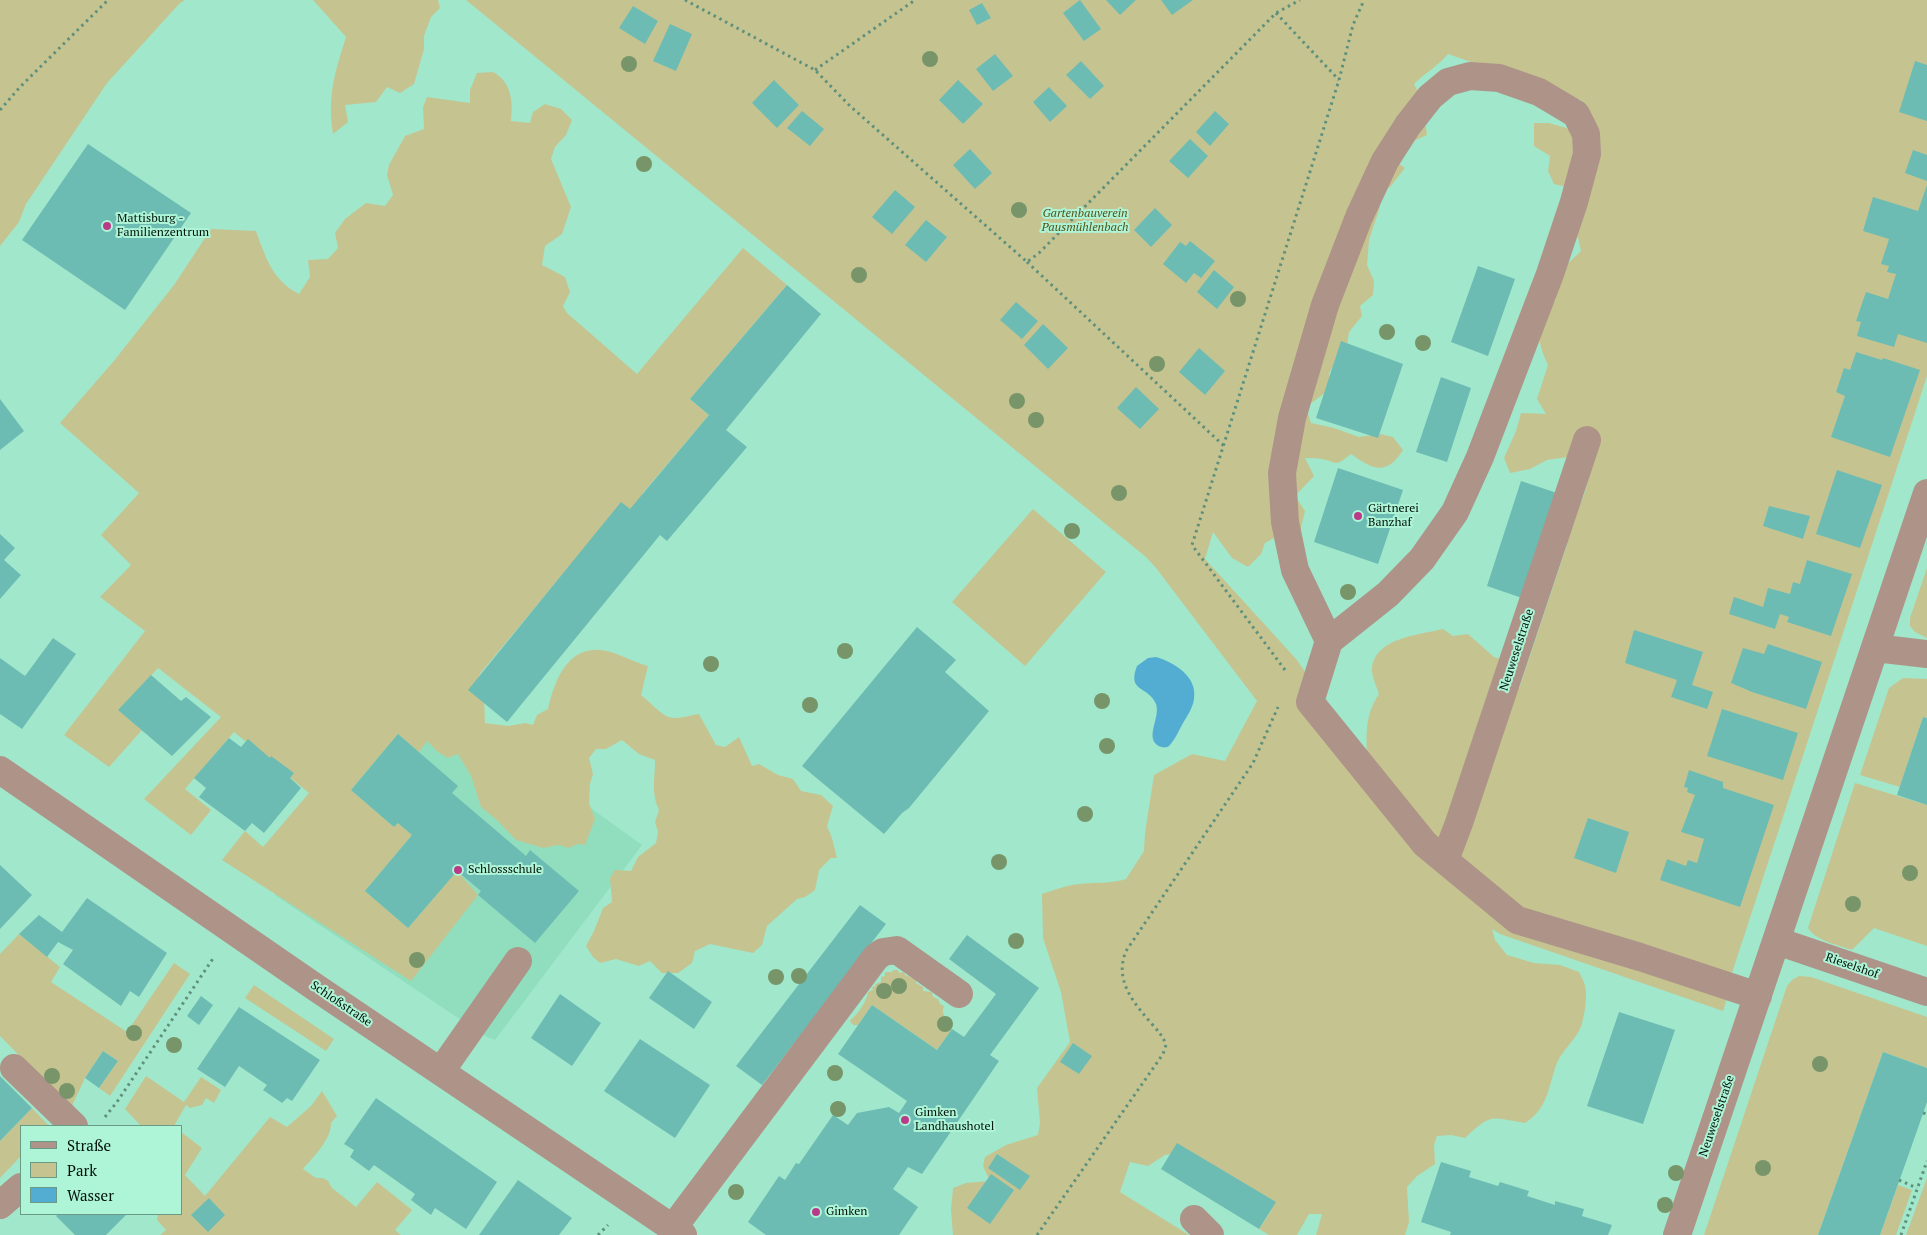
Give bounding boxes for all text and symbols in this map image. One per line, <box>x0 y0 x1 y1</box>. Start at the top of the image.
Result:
park label: Gartenbauverein Pausmühlenbach <box>1041 207 1129 235</box>
place label: Mattisburg - Familienzentrum <box>117 212 209 240</box>
marker: Mattisburg - Familienzentrum <box>101 220 113 232</box>
place label: Gärtnerei Banzhaf <box>1368 502 1419 530</box>
marker: Gärtnerei Banzhaf <box>1352 510 1364 522</box>
street label: Neuweselstraße <box>1497 607 1537 693</box>
place label: Schlossschule <box>468 863 542 877</box>
marker: Schlossschule <box>452 864 464 876</box>
street label: Rieselshof <box>1824 950 1880 982</box>
street label: Schloßstraße <box>308 978 374 1030</box>
street label: Neuweselstraße <box>1696 1073 1738 1159</box>
place label: Gimken Landhaushotel <box>915 1106 994 1134</box>
marker: Gimken Landhaushotel <box>899 1114 911 1126</box>
legend <box>20 1125 182 1215</box>
text: Straße <box>67 1135 111 1155</box>
text: Park <box>67 1160 97 1180</box>
text: Wasser <box>67 1185 114 1205</box>
place label: Gimken <box>826 1205 867 1219</box>
marker: Gimken <box>810 1206 822 1218</box>

